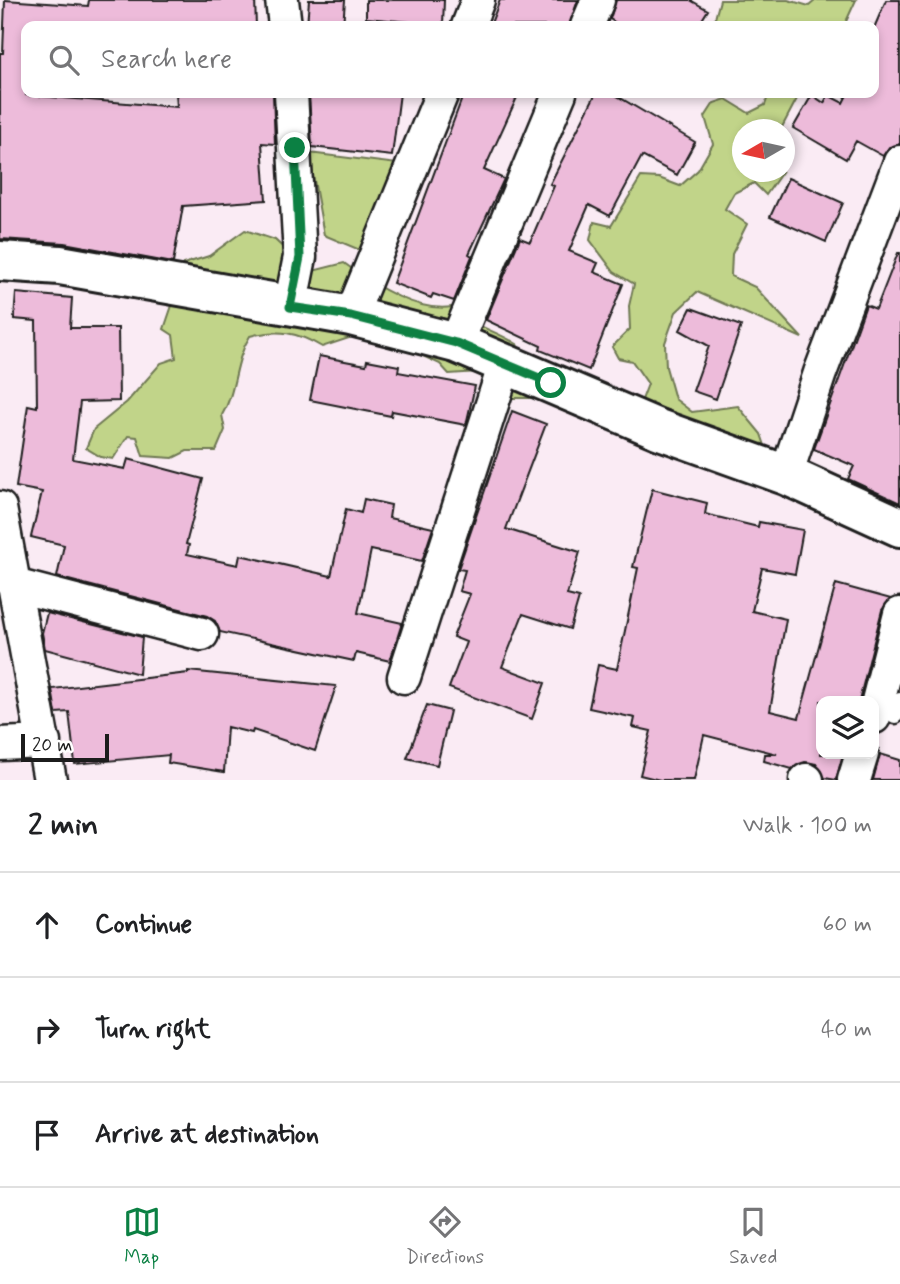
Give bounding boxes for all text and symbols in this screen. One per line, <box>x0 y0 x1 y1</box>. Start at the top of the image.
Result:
search box <box>21 21 879 98</box>
icon: search <box>45 41 83 79</box>
text: Search here <box>101 43 232 77</box>
north arrow <box>732 119 795 182</box>
route end <box>279 132 310 163</box>
route start <box>535 367 566 398</box>
map controls <box>816 696 879 759</box>
button: layers <box>816 696 879 759</box>
scale bar <box>21 731 108 763</box>
text: 20 m <box>32 733 72 758</box>
text: 2 min <box>28 806 98 845</box>
text: Walk · 100 m <box>743 811 872 841</box>
icon: ahead <box>28 906 66 944</box>
text: Continue <box>95 908 192 942</box>
text: 60 m <box>823 910 872 940</box>
icon: right <box>28 1011 66 1049</box>
text: Turn right <box>95 1013 211 1047</box>
text: 40 m <box>821 1015 872 1045</box>
icon: arrive <box>28 1116 66 1154</box>
text: Arrive at destination <box>95 1118 319 1152</box>
tab: Map <box>123 1203 161 1270</box>
tab: Directions <box>406 1203 484 1270</box>
tab: Saved <box>729 1203 777 1270</box>

